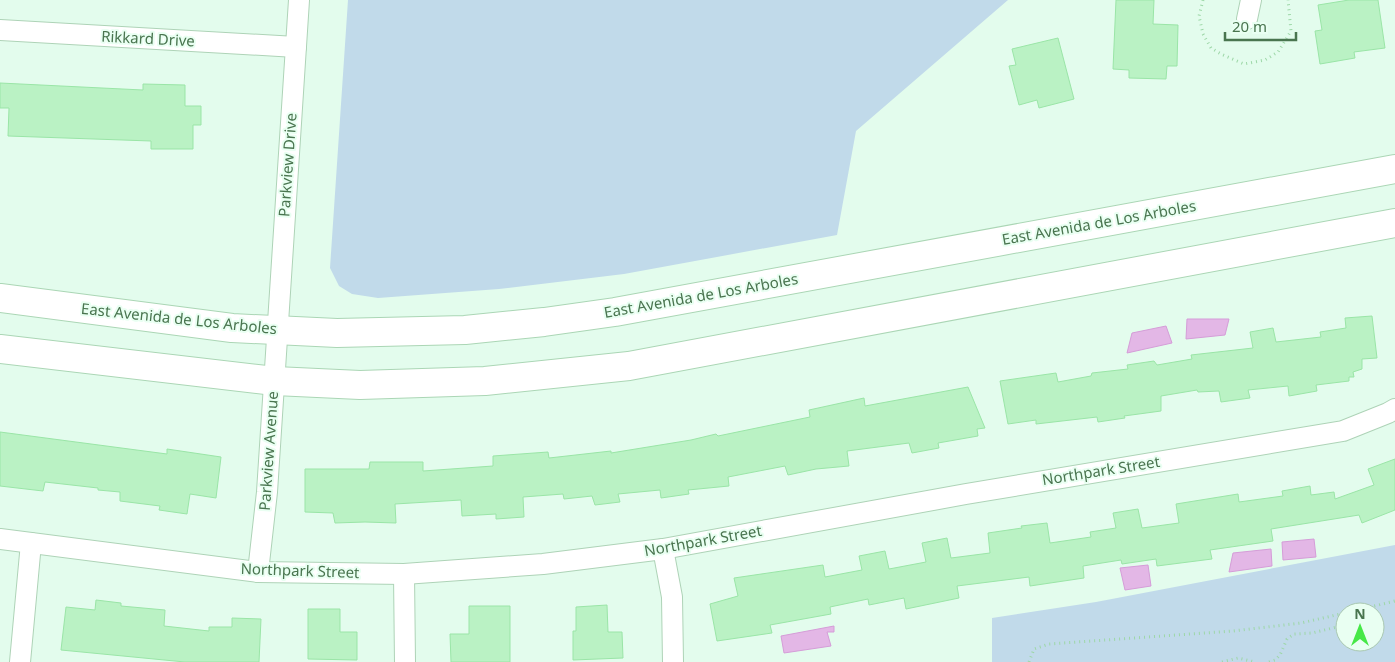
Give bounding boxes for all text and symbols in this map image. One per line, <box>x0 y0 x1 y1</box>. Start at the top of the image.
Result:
scale bar <box>1225 10 1296 42</box>
text: 20 m <box>1232 16 1267 36</box>
street label: Rikkard Drive <box>101 26 195 50</box>
street label: Parkview Drive <box>273 112 301 218</box>
street label: East Avenida de Los Arboles <box>1000 195 1197 249</box>
street label: East Avenida de Los Arboles <box>602 268 799 322</box>
street label: East Avenida de Los Arboles <box>80 298 278 338</box>
street label: Parkview Avenue <box>254 391 282 511</box>
street label: Northpark Street <box>1041 451 1162 489</box>
street label: Northpark Street <box>643 520 764 560</box>
street label: Northpark Street <box>240 558 360 582</box>
north arrow <box>1335 602 1385 652</box>
text: N <box>1354 604 1366 623</box>

